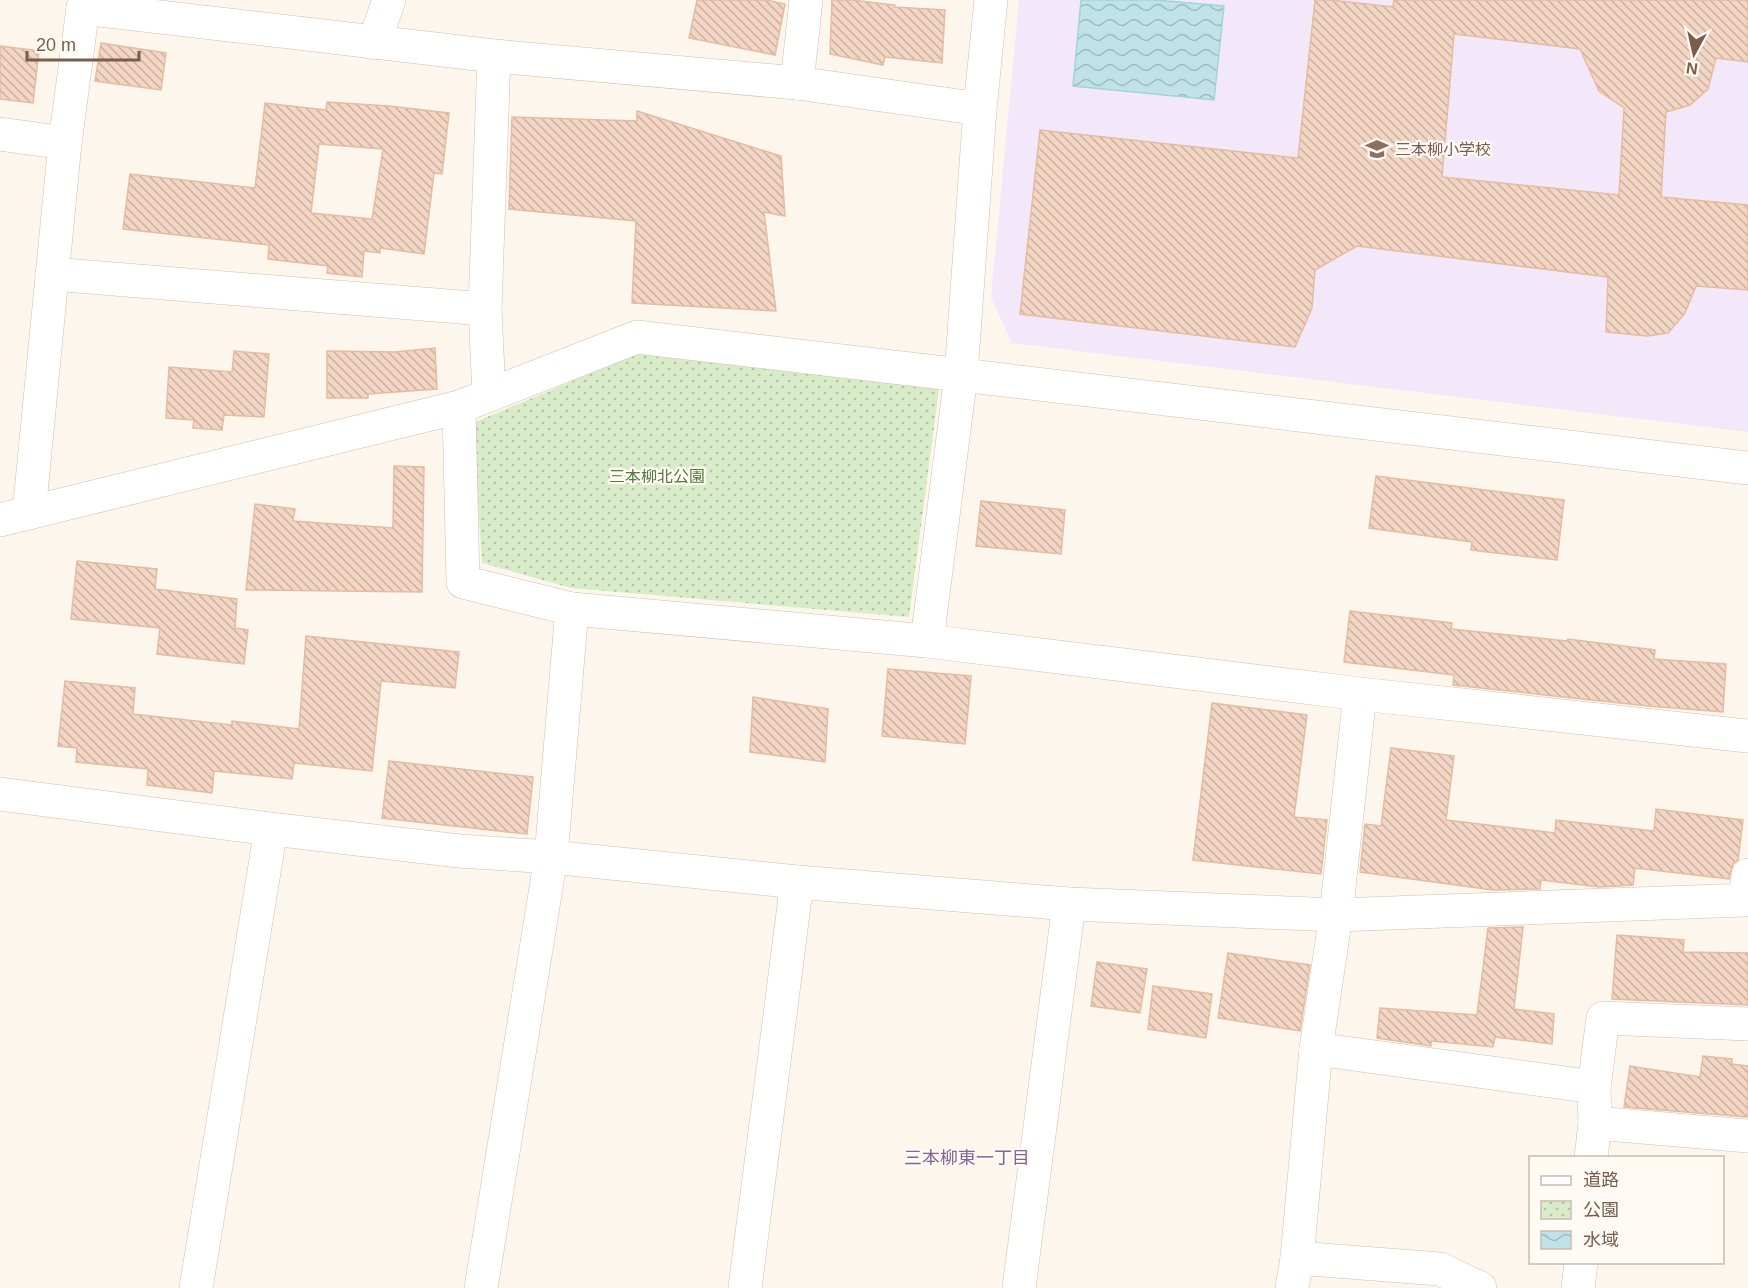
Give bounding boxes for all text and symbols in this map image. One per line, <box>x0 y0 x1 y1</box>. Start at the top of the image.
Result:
scale bar <box>27 24 140 62</box>
north arrow <box>1664 24 1724 84</box>
text: 20 m <box>36 35 76 55</box>
text: N <box>1685 59 1699 78</box>
school or university icon: 三本柳小学校 <box>1364 136 1390 162</box>
place label: 三本柳小学校 <box>1395 141 1491 158</box>
park label: 三本柳北公園 <box>609 468 705 485</box>
district label: 三本柳東一丁目 <box>904 1148 1030 1168</box>
legend <box>1529 1156 1724 1264</box>
text: 道路 <box>1583 1170 1619 1190</box>
text: 公園 <box>1583 1200 1619 1220</box>
text: 水域 <box>1583 1230 1619 1250</box>

